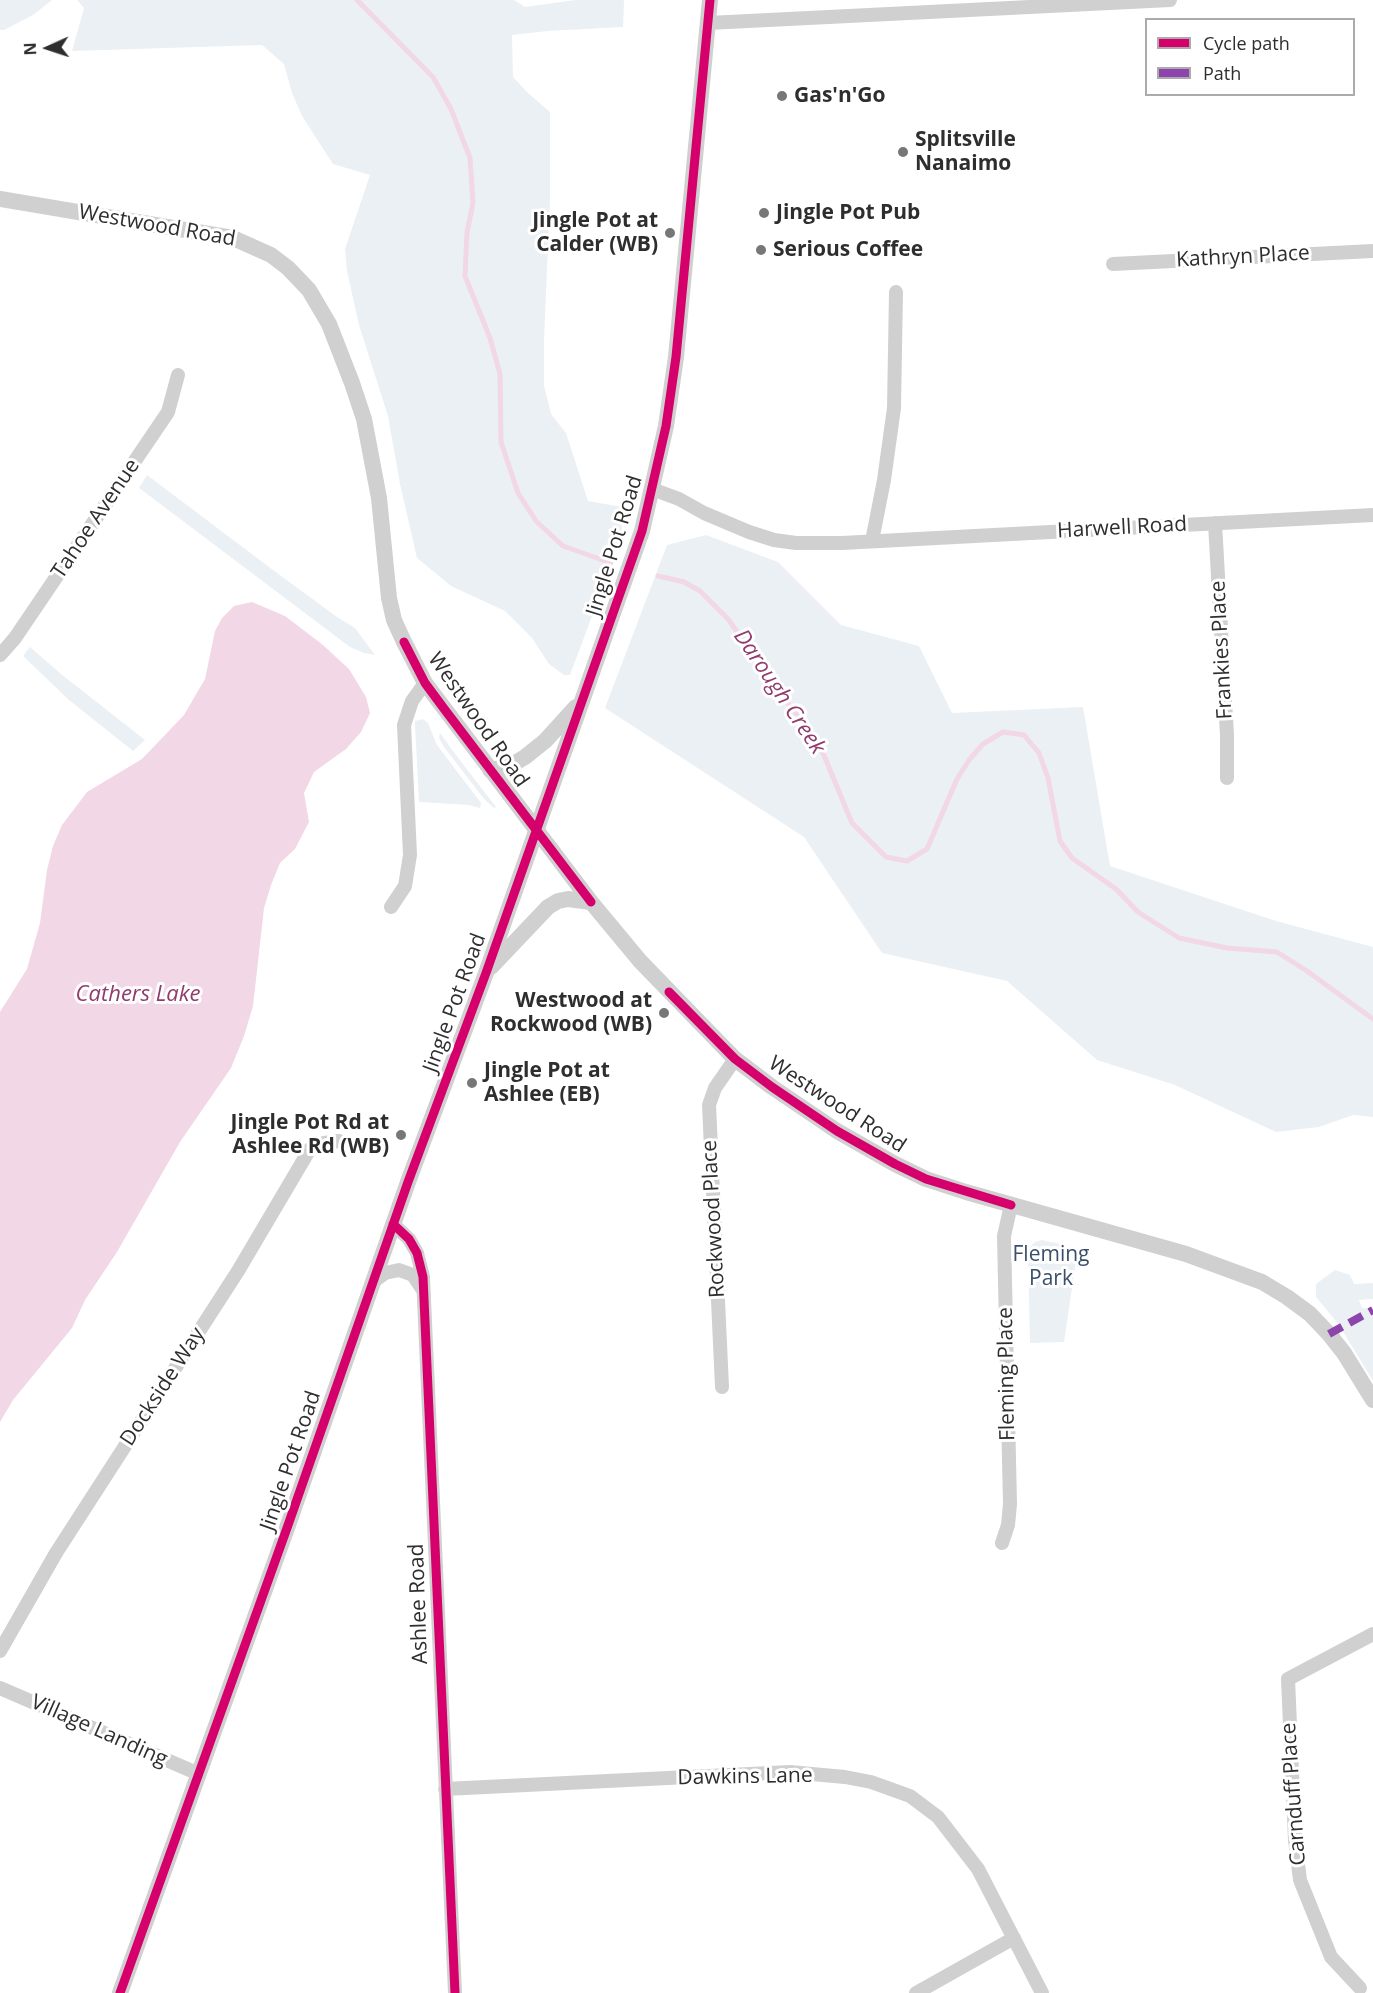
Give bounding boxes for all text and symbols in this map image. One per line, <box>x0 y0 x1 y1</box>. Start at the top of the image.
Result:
north arrow <box>18 18 78 78</box>
legend <box>1145 18 1355 96</box>
text: Cycle path <box>1203 31 1290 55</box>
text: N <box>19 42 41 56</box>
text: Path <box>1203 61 1241 85</box>
place label: Gas'n'Go <box>794 83 886 109</box>
marker: Gas'n'Go <box>775 89 789 103</box>
place label: Splitsville Nanaimo <box>915 127 1016 177</box>
marker: Splitsville Nanaimo <box>896 145 910 159</box>
street label: Westwood Road <box>77 200 237 252</box>
place label: Jingle Pot Pub <box>776 200 920 226</box>
marker: Jingle Pot Pub <box>757 206 771 220</box>
place label: Jingle Pot at Calder (WB) <box>532 208 658 258</box>
marker: Jingle Pot at Calder (WB) <box>663 226 677 240</box>
place label: Serious Coffee <box>773 237 923 263</box>
street label: Kathryn Place <box>1176 241 1310 273</box>
marker: Serious Coffee <box>754 243 768 257</box>
street label: Tahoe Avenue <box>47 454 145 584</box>
street label: Jingle Pot Road <box>582 472 648 620</box>
street label: Harwell Road <box>1056 512 1188 544</box>
street label: Frankies Place <box>1206 580 1238 720</box>
water label: Darough Creek <box>728 625 830 759</box>
street label: Westwood Road <box>422 648 534 792</box>
street label: Jingle Pot Road <box>418 930 492 1076</box>
water label: Cathers Lake <box>76 982 200 1008</box>
place label: Westwood at Rockwood (WB) <box>490 988 652 1038</box>
marker: Westwood at Rockwood (WB) <box>657 1006 671 1020</box>
street label: Westwood Road <box>764 1051 910 1159</box>
place label: Jingle Pot at Ashlee (EB) <box>484 1058 610 1108</box>
marker: Jingle Pot at Ashlee (EB) <box>465 1076 479 1090</box>
place label: Jingle Pot Rd at Ashlee Rd (WB) <box>231 1110 389 1160</box>
marker: Jingle Pot Rd at Ashlee Rd (WB) <box>394 1128 408 1142</box>
street label: Rockwood Place <box>697 1139 731 1299</box>
park label: Fleming Park <box>1013 1242 1089 1292</box>
street label: Fleming Place <box>993 1307 1021 1441</box>
street label: Dockside Way <box>115 1323 211 1451</box>
street label: Jingle Pot Road <box>255 1388 327 1534</box>
street label: Ashlee Road <box>404 1543 434 1665</box>
street label: Village Landing <box>27 1690 171 1772</box>
street label: Carnduff Place <box>1276 1722 1312 1866</box>
street label: Dawkins Lane <box>677 1763 813 1791</box>

